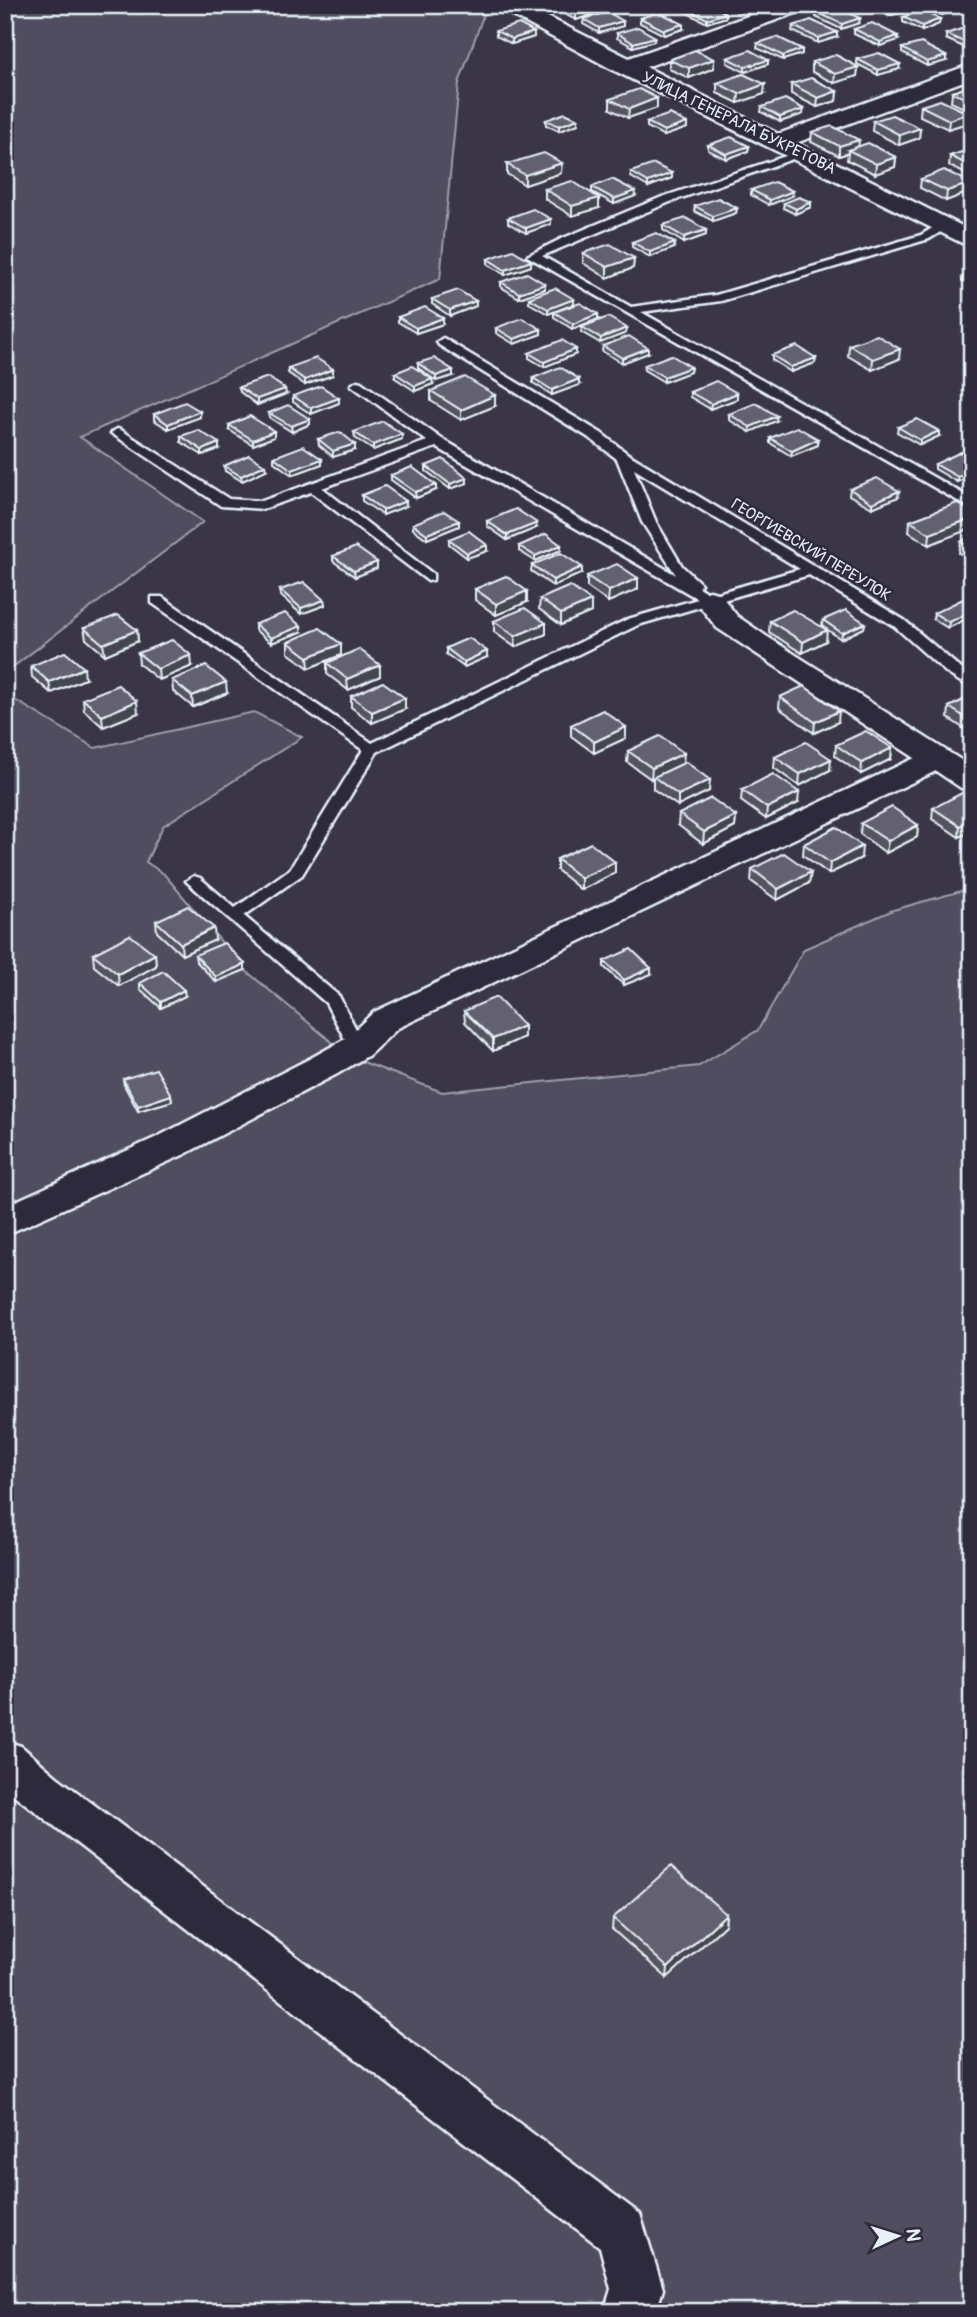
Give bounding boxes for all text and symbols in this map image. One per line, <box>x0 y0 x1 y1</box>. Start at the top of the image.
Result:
street label: УЛИЦА ГЕНЕРАЛА БУКРЕТОВА <box>639 67 839 179</box>
street label: ГЕОРГИЕВСКИЙ ПЕРЕУЛОК <box>727 494 895 606</box>
north arrow <box>862 2202 932 2272</box>
text: N <box>901 2228 925 2242</box>

